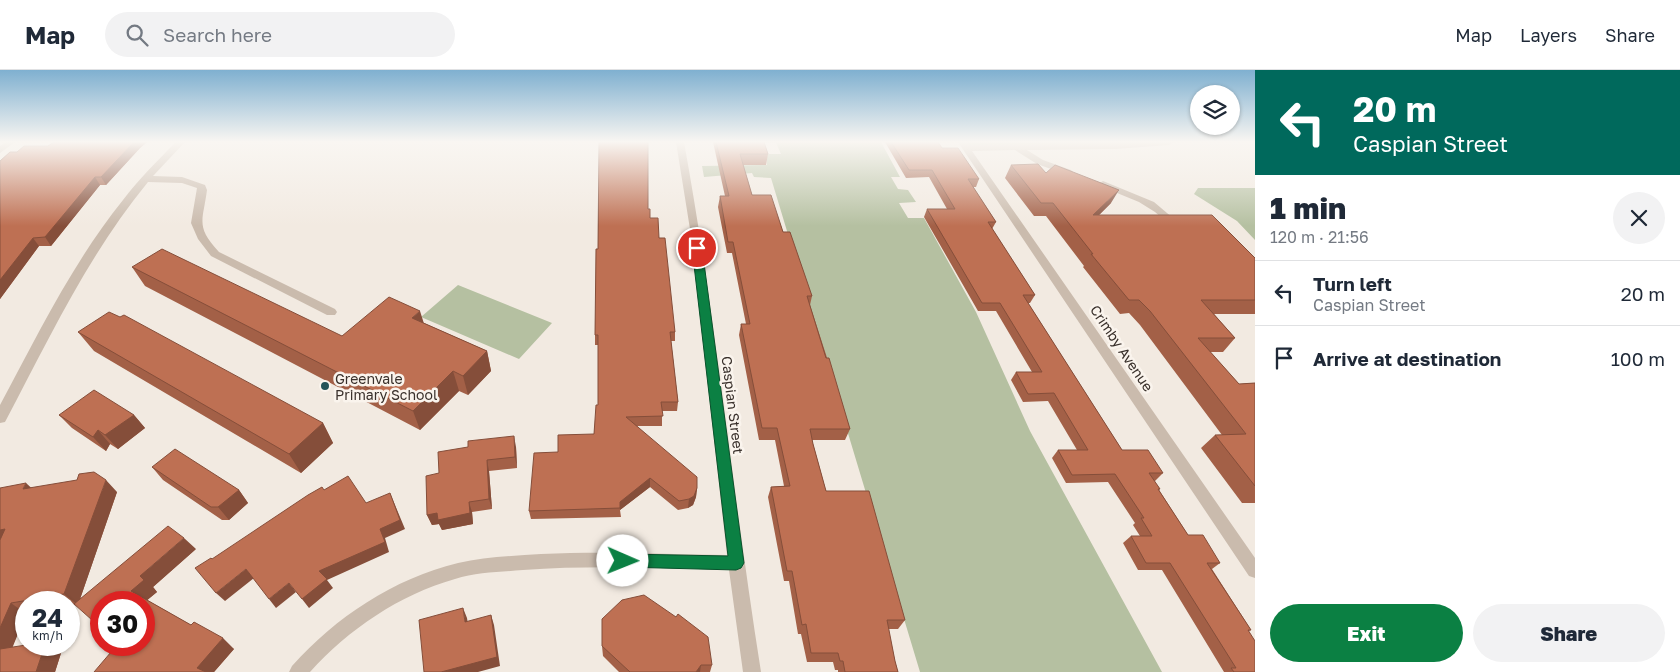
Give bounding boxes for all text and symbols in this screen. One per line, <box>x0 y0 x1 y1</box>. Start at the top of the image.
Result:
search box <box>105 12 455 57</box>
text: Map <box>25 20 75 49</box>
icon: search <box>123 21 151 49</box>
text: Search here <box>163 23 272 46</box>
text: Map <box>1455 24 1492 46</box>
text: Layers <box>1520 24 1577 46</box>
text: Share <box>1605 24 1655 46</box>
map controls <box>1190 85 1240 135</box>
button: layers <box>1190 85 1240 135</box>
text: 20 m <box>1353 88 1436 130</box>
icon: left <box>1270 90 1335 155</box>
text: Caspian Street <box>1353 130 1508 157</box>
text: 1 min <box>1270 190 1346 226</box>
button: close <box>1613 192 1665 244</box>
pin <box>676 227 718 269</box>
text: 120 m · 21:56 <box>1270 227 1369 247</box>
icon: arrive <box>683 234 711 262</box>
text: Turn left <box>1313 272 1392 295</box>
icon: left <box>1270 279 1298 307</box>
text: 20 m <box>1621 282 1665 305</box>
text: Caspian Street <box>1313 295 1426 315</box>
street label: Crimby Avenue <box>1087 302 1157 394</box>
icon: arrive <box>1270 344 1298 372</box>
text: Arrive at destination <box>1313 347 1501 370</box>
text: 100 m <box>1611 347 1665 370</box>
street label: Caspian Street <box>719 355 747 455</box>
place label: Greenvale Primary School <box>335 370 437 403</box>
marker: Greenvale Primary School <box>319 380 331 392</box>
position arrow <box>596 534 648 586</box>
speed limit sign: 30 <box>90 591 155 656</box>
text: 24 <box>32 602 63 633</box>
button: Exit <box>1270 604 1463 662</box>
button: Share <box>1473 604 1665 662</box>
text: km/h <box>32 628 63 643</box>

